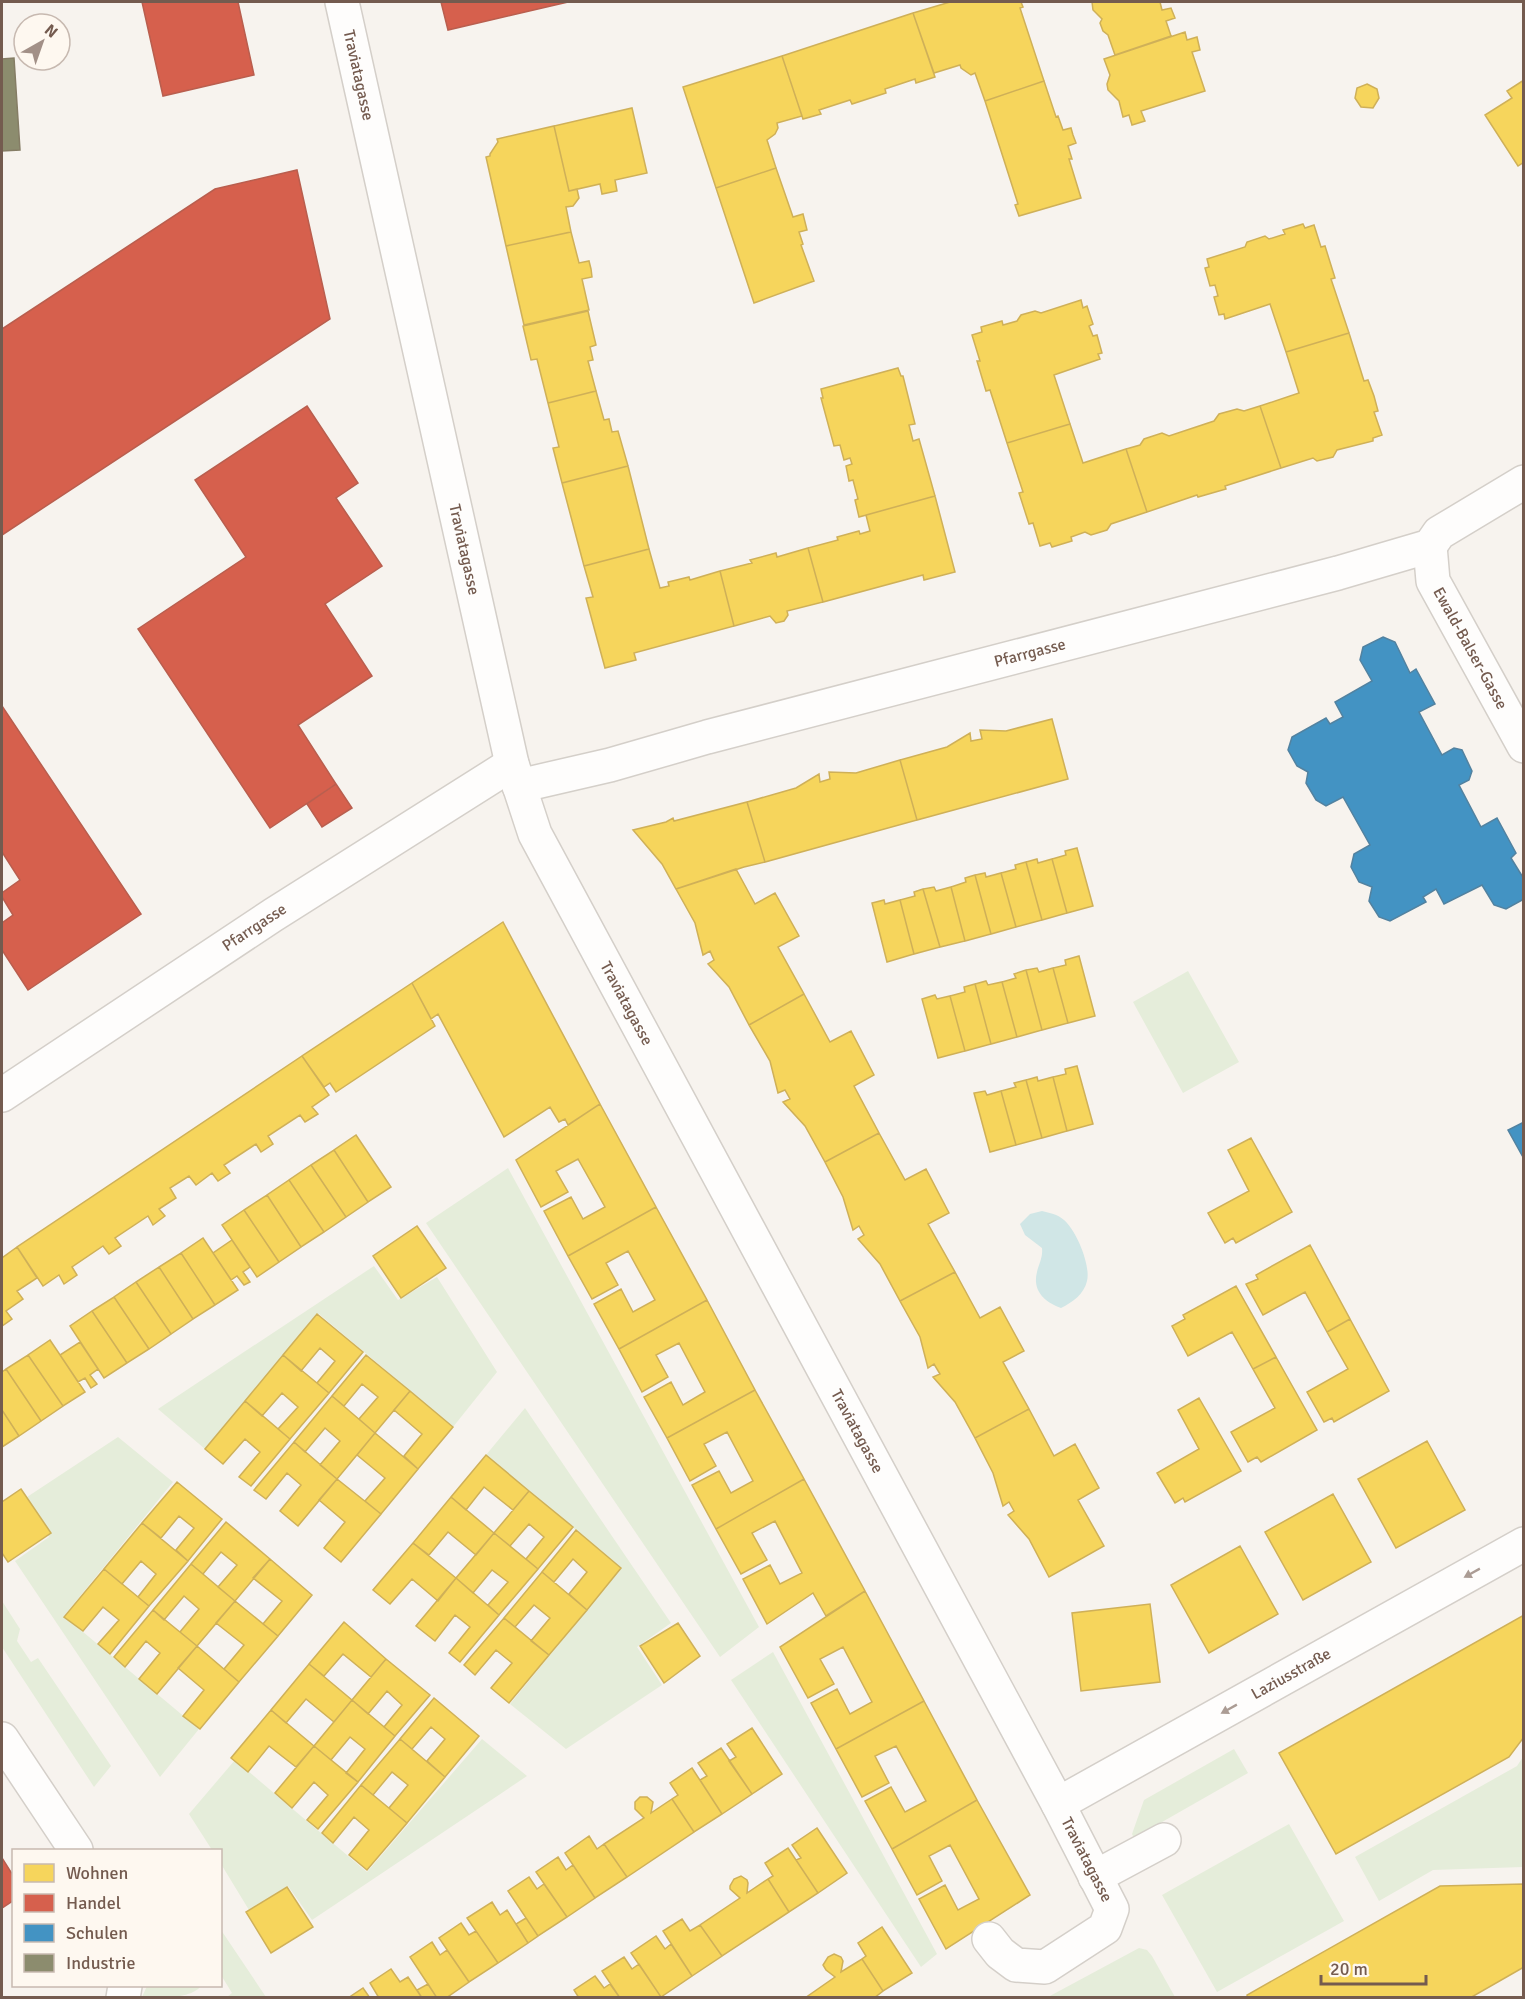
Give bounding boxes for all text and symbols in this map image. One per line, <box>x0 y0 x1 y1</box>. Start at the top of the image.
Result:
north arrow <box>12 12 72 72</box>
text: N <box>40 20 62 43</box>
street label: Traviatagasse <box>339 28 378 122</box>
street label: Traviatagasse <box>444 502 484 597</box>
street label: Ewald-Balser-Gasse <box>1428 584 1512 713</box>
street label: Pfarrgasse <box>992 634 1068 672</box>
street label: Pfarrgasse <box>218 899 290 956</box>
street label: Traviatagasse <box>596 958 657 1049</box>
street label: Traviatagasse <box>826 1386 888 1477</box>
one-way arrow <box>1464 1568 1481 1578</box>
street label: Laziusstraße <box>1248 1644 1335 1704</box>
one-way arrow <box>1220 1704 1237 1714</box>
street label: Traviatagasse <box>1057 1814 1117 1905</box>
legend <box>12 1849 222 1987</box>
text: Wohnen <box>66 1862 128 1884</box>
text: Handel <box>66 1892 121 1914</box>
text: Schulen <box>66 1922 128 1944</box>
scale bar <box>1321 1948 1426 1986</box>
text: Industrie <box>66 1952 136 1974</box>
text: 20 m <box>1330 1958 1368 1980</box>

